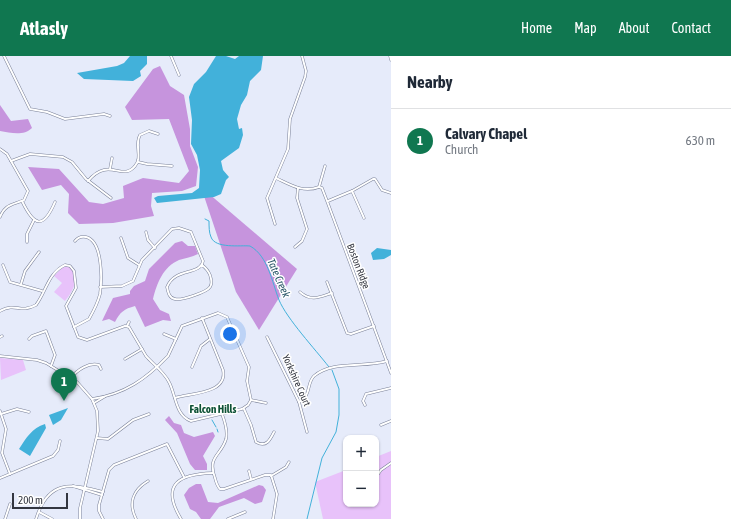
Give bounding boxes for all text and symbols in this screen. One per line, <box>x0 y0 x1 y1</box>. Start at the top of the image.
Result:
text: Atlasly <box>20 17 68 39</box>
text: Home <box>521 20 552 36</box>
text: Map <box>574 20 597 36</box>
text: About <box>619 20 650 36</box>
text: Contact <box>672 20 711 36</box>
text: Nearby <box>407 72 453 92</box>
text: Calvary Chapel <box>445 125 527 142</box>
text: 1 <box>417 133 423 148</box>
text: 630 m <box>686 133 715 148</box>
text: Church <box>445 142 478 157</box>
street label: Boston Ridge <box>345 242 372 291</box>
water label: Tate Creek <box>265 257 293 299</box>
your location <box>220 324 240 344</box>
street label: Yorkshire Court <box>280 353 313 408</box>
pin: 1 <box>51 368 77 401</box>
district label: Falcon Hills <box>190 403 237 415</box>
map controls <box>343 435 379 507</box>
button: + <box>343 435 379 471</box>
button: − <box>343 471 379 507</box>
scale bar <box>12 491 68 510</box>
text: 200 m <box>18 494 43 506</box>

